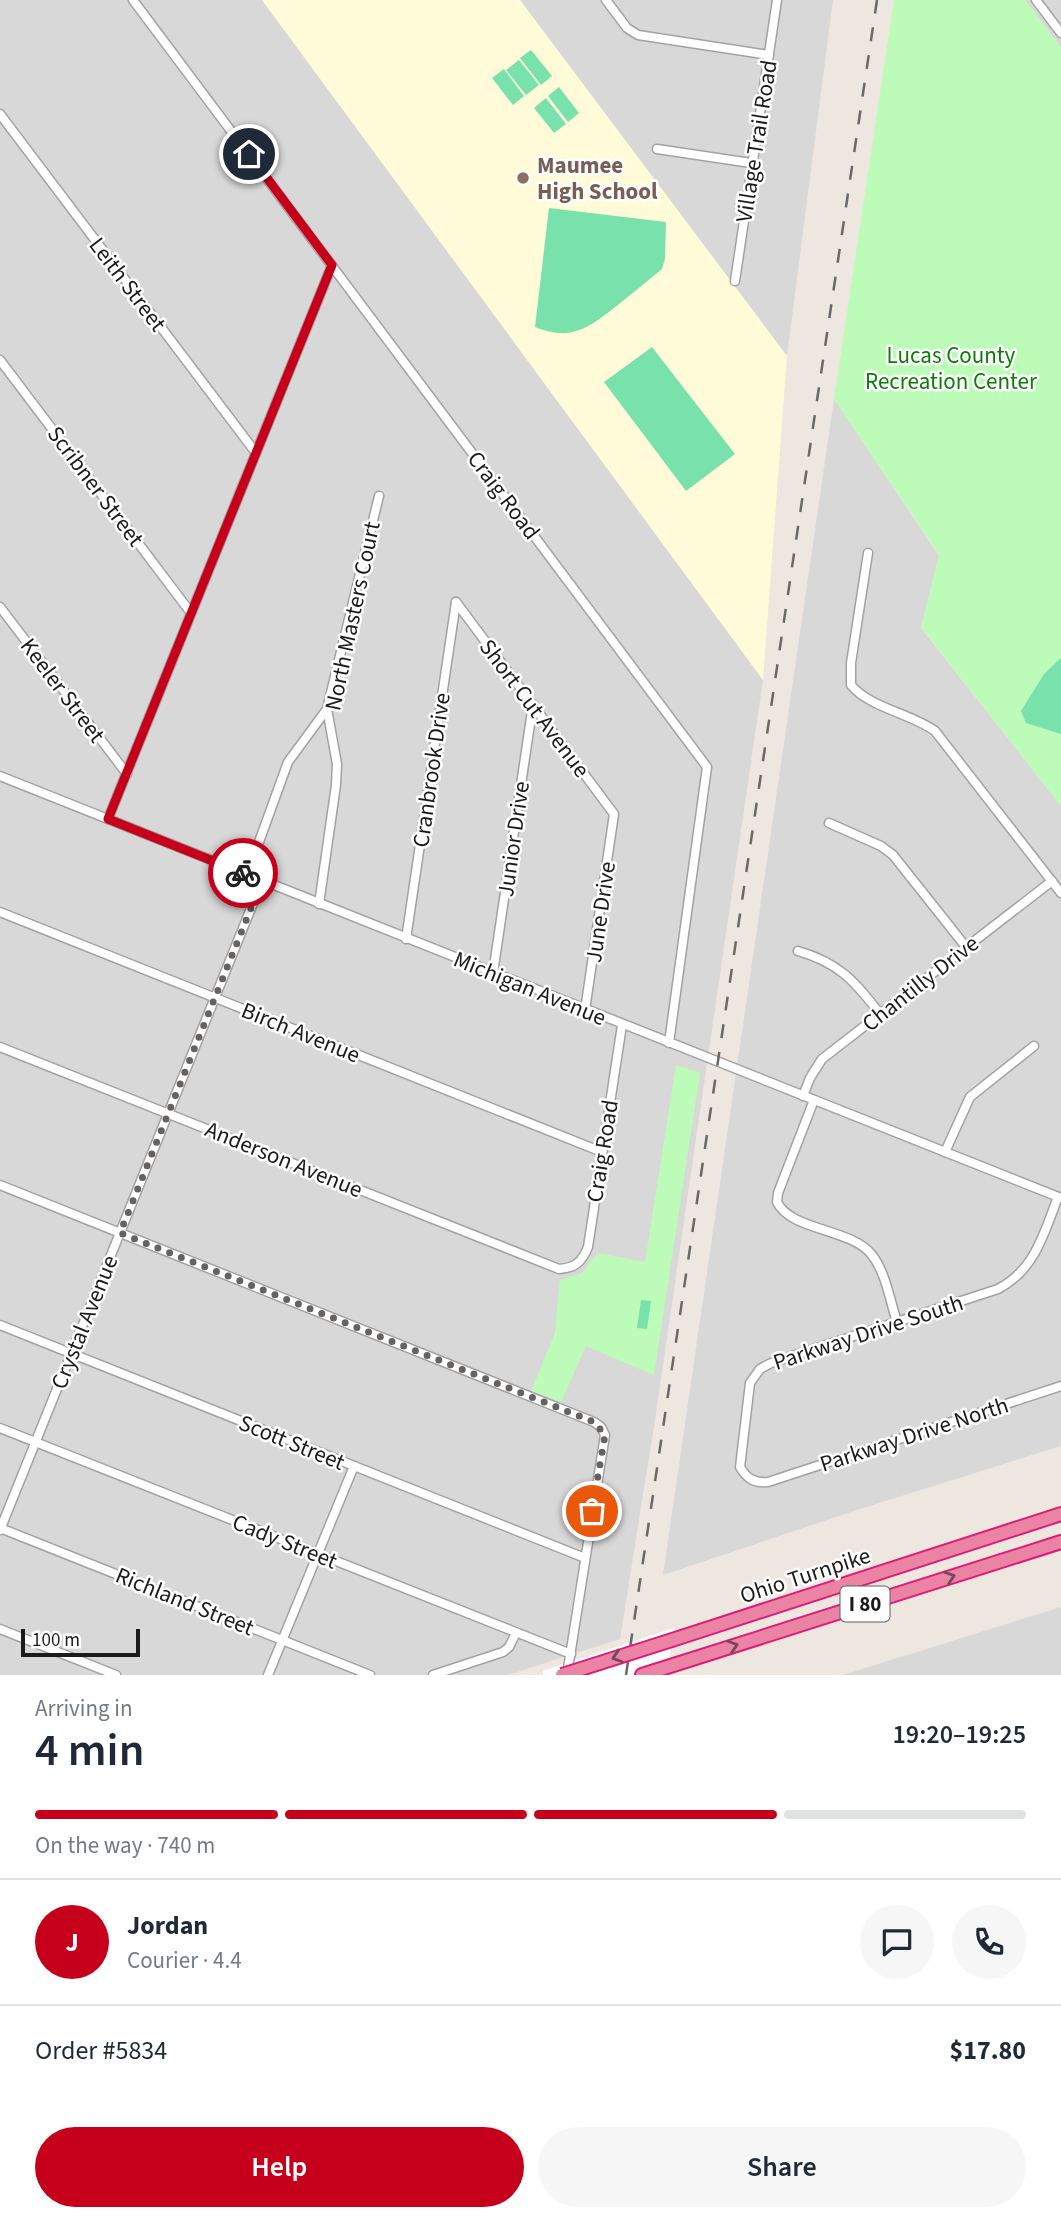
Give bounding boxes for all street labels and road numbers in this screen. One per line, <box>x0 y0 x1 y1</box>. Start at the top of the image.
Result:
street label: Village Trail Road <box>727 58 786 225</box>
street label: Leith Street <box>81 230 174 339</box>
street label: Scribner Street <box>39 419 152 554</box>
street label: Craig Road <box>459 444 548 547</box>
street label: North Masters Court <box>316 518 389 714</box>
street label: Keeler Street <box>12 631 113 750</box>
street label: Short Cut Avenue <box>471 632 598 785</box>
street label: Cranbrook Drive <box>404 691 459 850</box>
street label: Junior Drive <box>489 779 538 899</box>
street label: June Drive <box>577 859 624 965</box>
street label: Chantilly Drive <box>855 927 986 1040</box>
street label: Michigan Avenue <box>449 943 611 1034</box>
street label: Birch Avenue <box>236 994 365 1071</box>
street label: Craig Road <box>578 1097 627 1205</box>
street label: Anderson Avenue <box>200 1113 368 1206</box>
street label: Crystal Avenue <box>43 1250 126 1394</box>
street label: Parkway Drive South <box>769 1286 968 1379</box>
street label: Parkway Drive North <box>816 1388 1013 1480</box>
street label: Scott Street <box>234 1406 350 1479</box>
street label: Cady Street <box>227 1505 342 1578</box>
street label: Ohio Turnpike <box>736 1539 875 1612</box>
street label: Richland Street <box>111 1559 259 1644</box>
road number: I 80 <box>840 1586 890 1622</box>

